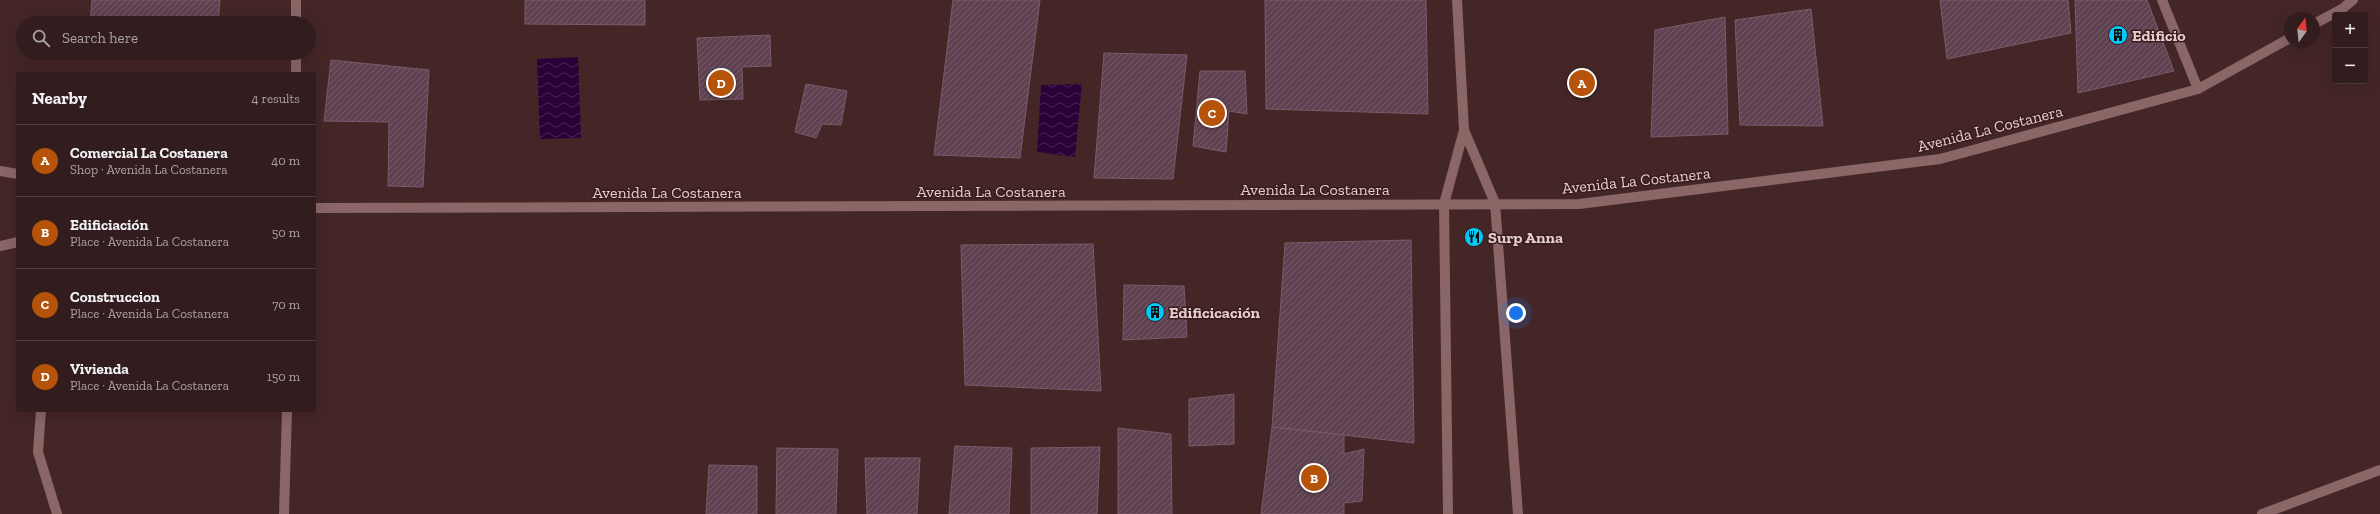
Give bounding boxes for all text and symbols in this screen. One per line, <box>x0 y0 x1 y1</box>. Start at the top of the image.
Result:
north arrow <box>2284 12 2320 48</box>
map controls <box>2332 12 2368 84</box>
button: + <box>2332 12 2368 48</box>
search box <box>16 16 316 60</box>
building icon: Edificio <box>2107 24 2129 46</box>
place label: Edificio <box>2132 26 2186 45</box>
icon: search <box>30 27 52 49</box>
text: Search here <box>62 29 138 47</box>
button: − <box>2332 48 2368 84</box>
pin: D <box>708 68 734 98</box>
pin: A <box>1569 68 1595 98</box>
text: Nearby <box>32 88 87 108</box>
text: 4 results <box>252 91 300 106</box>
pin: C <box>1199 98 1225 128</box>
street label: Avenida La Costanera <box>1915 101 2065 156</box>
text: Comercial La Costanera <box>70 144 228 162</box>
text: A <box>41 153 49 168</box>
text: 40 m <box>271 153 300 168</box>
text: Shop · Avenida La Costanera <box>70 162 228 177</box>
street label: Avenida La Costanera <box>1561 163 1712 198</box>
street label: Avenida La Costanera <box>1240 180 1390 199</box>
street label: Avenida La Costanera <box>916 182 1066 201</box>
street label: Avenida La Costanera <box>592 183 742 202</box>
text: Edificiación <box>70 216 148 234</box>
text: B <box>41 225 49 240</box>
text: 50 m <box>272 225 300 240</box>
restaurant icon: Surp Anna <box>1463 226 1485 248</box>
place label: Surp Anna <box>1488 228 1563 247</box>
text: Place · Avenida La Costanera <box>70 234 229 249</box>
text: Construccion <box>70 288 160 306</box>
text: C <box>41 297 49 312</box>
text: 70 m <box>272 297 300 312</box>
building icon: Edificicación <box>1144 301 1166 323</box>
place label: Edificicación <box>1169 303 1261 322</box>
your location <box>1506 303 1526 323</box>
text: Place · Avenida La Costanera <box>70 306 229 321</box>
text: Vivienda <box>70 360 129 378</box>
text: D <box>40 369 50 384</box>
text: 150 m <box>267 369 300 384</box>
text: Place · Avenida La Costanera <box>70 378 229 393</box>
pin: B <box>1301 463 1327 493</box>

